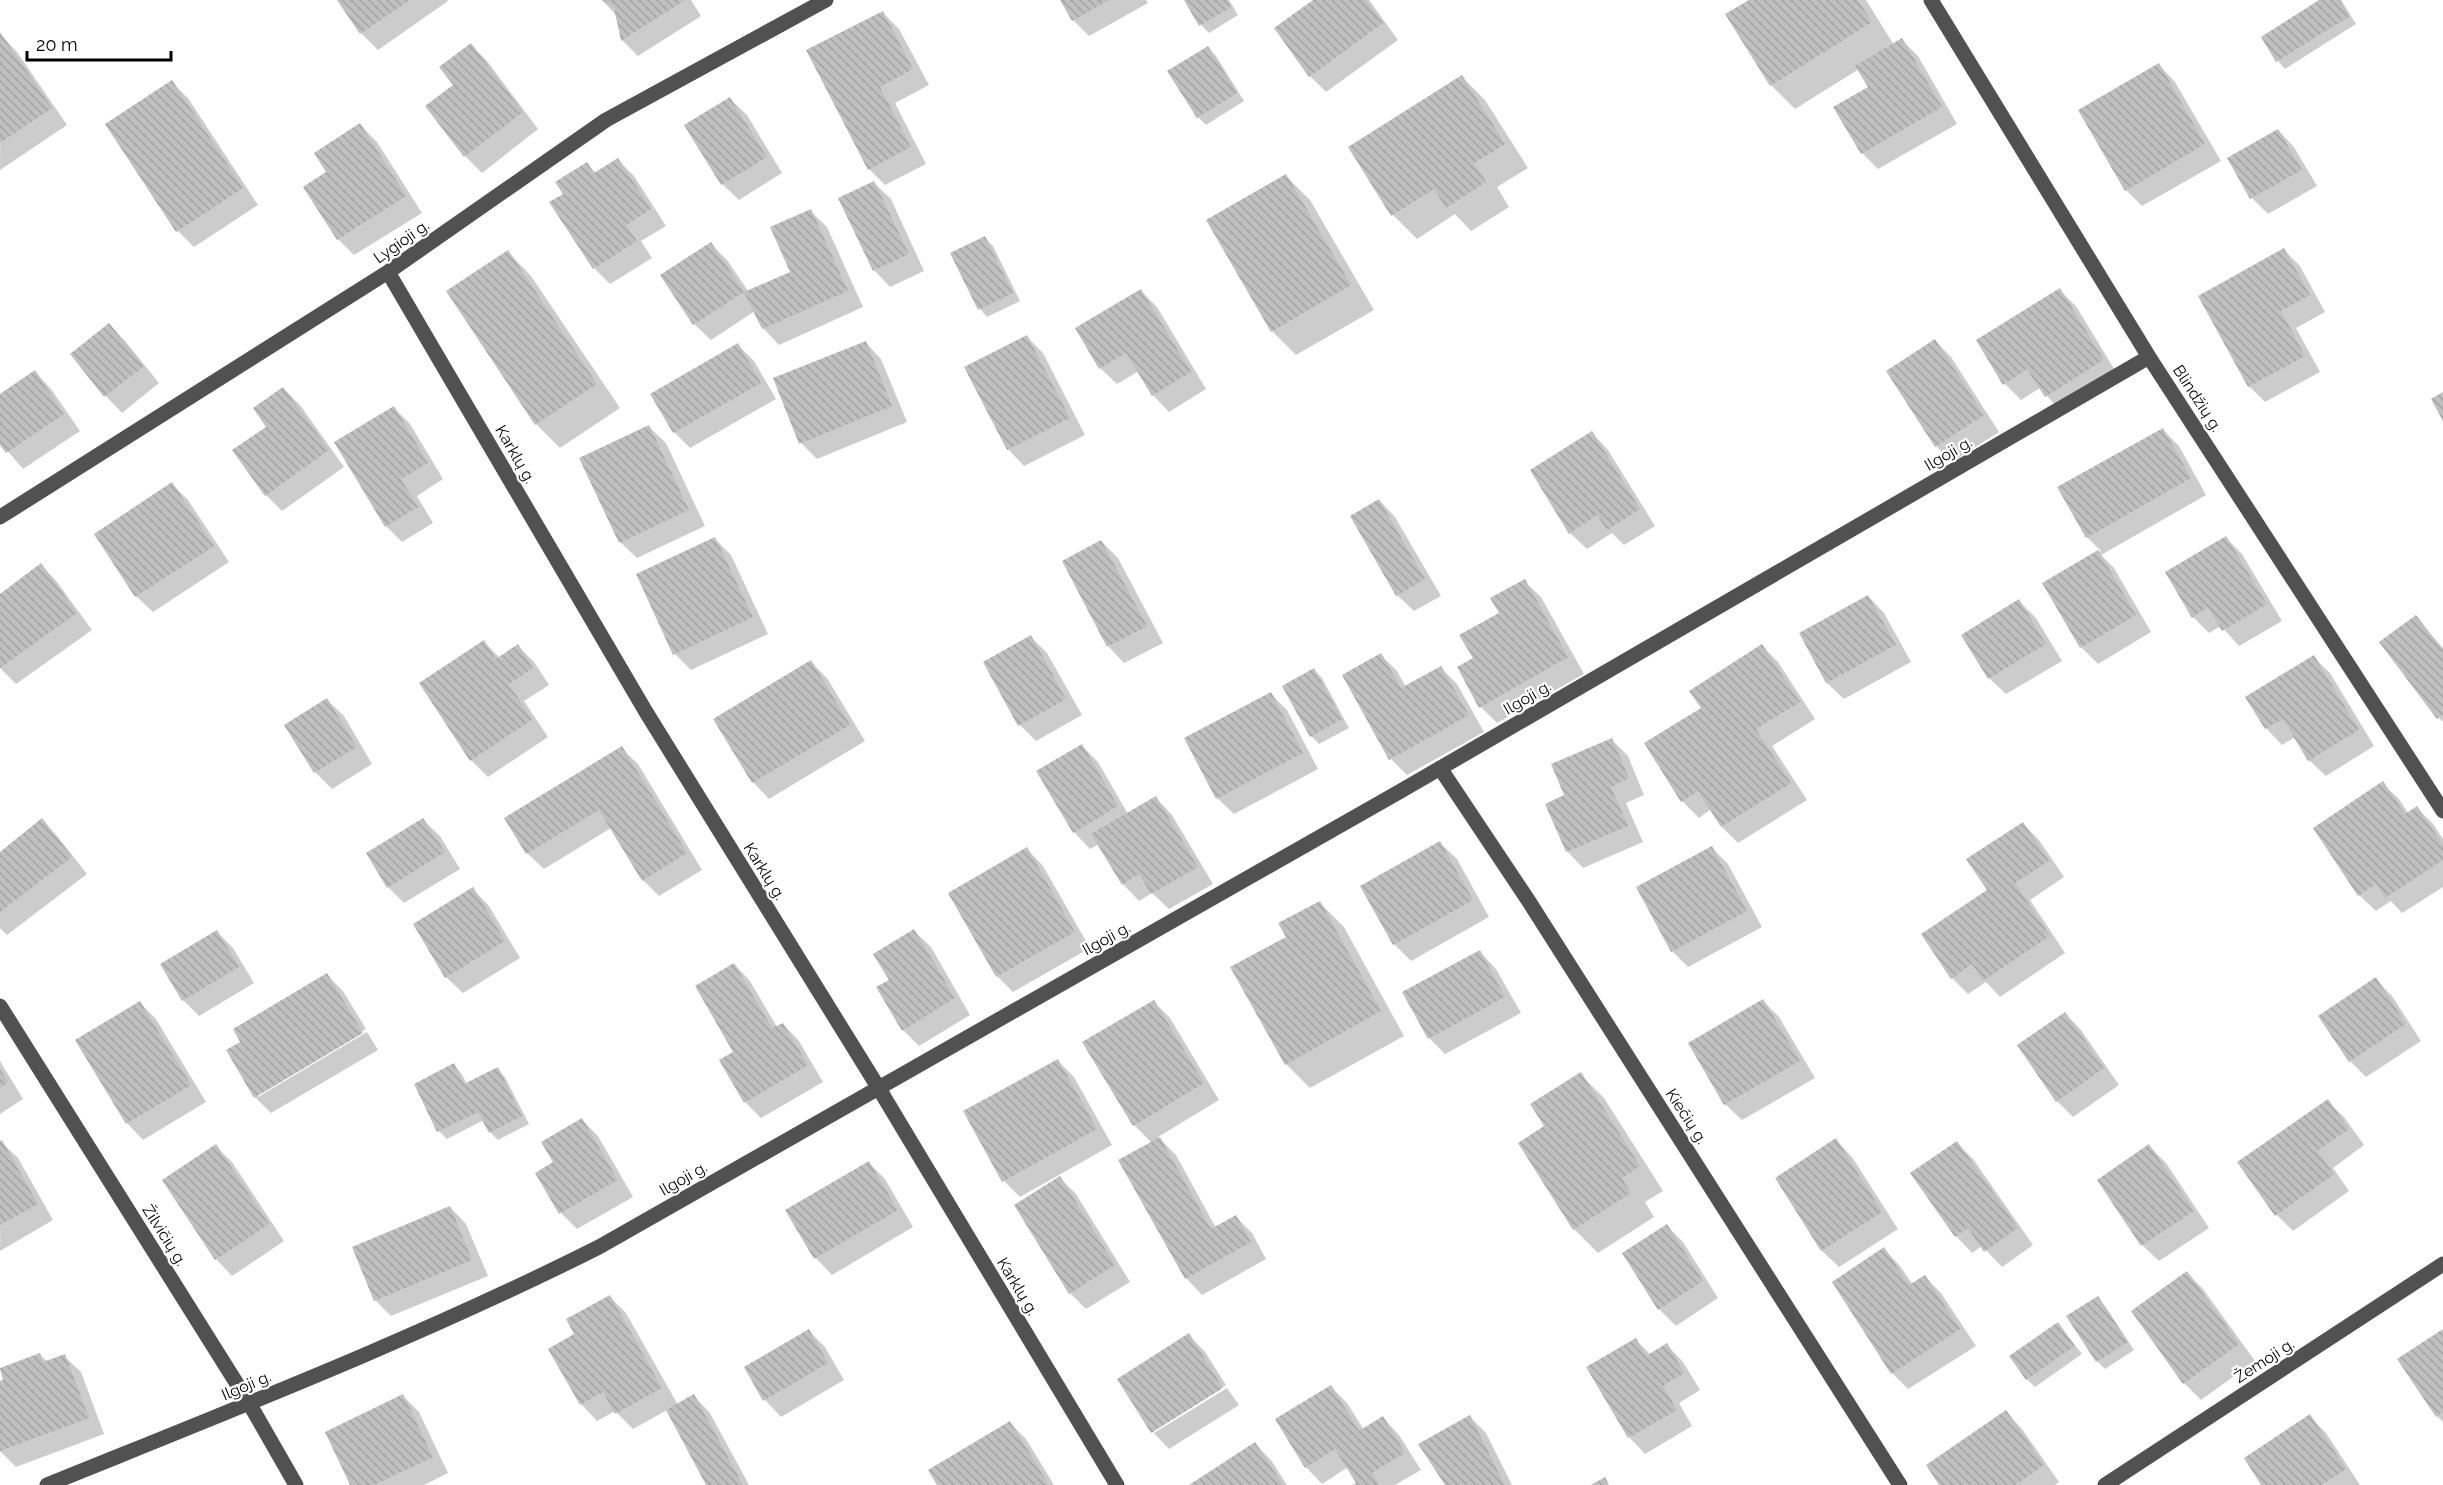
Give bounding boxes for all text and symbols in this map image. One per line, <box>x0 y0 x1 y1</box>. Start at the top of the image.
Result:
scale bar <box>27 24 171 62</box>
text: 20 m <box>36 34 78 55</box>
street label: Lygioji g. <box>370 215 433 267</box>
street label: Blindžių g. <box>2169 361 2226 435</box>
street label: Karklų g. <box>491 422 540 487</box>
street label: Ilgoji g. <box>1921 432 1975 475</box>
street label: Ilgoji g. <box>1500 676 1554 719</box>
street label: Karklų g. <box>740 839 790 903</box>
street label: Ilgoji g. <box>1079 918 1134 959</box>
street label: Kiečių g. <box>1662 1085 1711 1147</box>
street label: Ilgoji g. <box>656 1157 710 1200</box>
street label: Žilvičių g. <box>138 1201 192 1269</box>
street label: Karklų g. <box>993 1254 1042 1319</box>
street label: Žemoji g. <box>2230 1333 2298 1387</box>
street label: Ilgoji g. <box>219 1367 274 1404</box>

